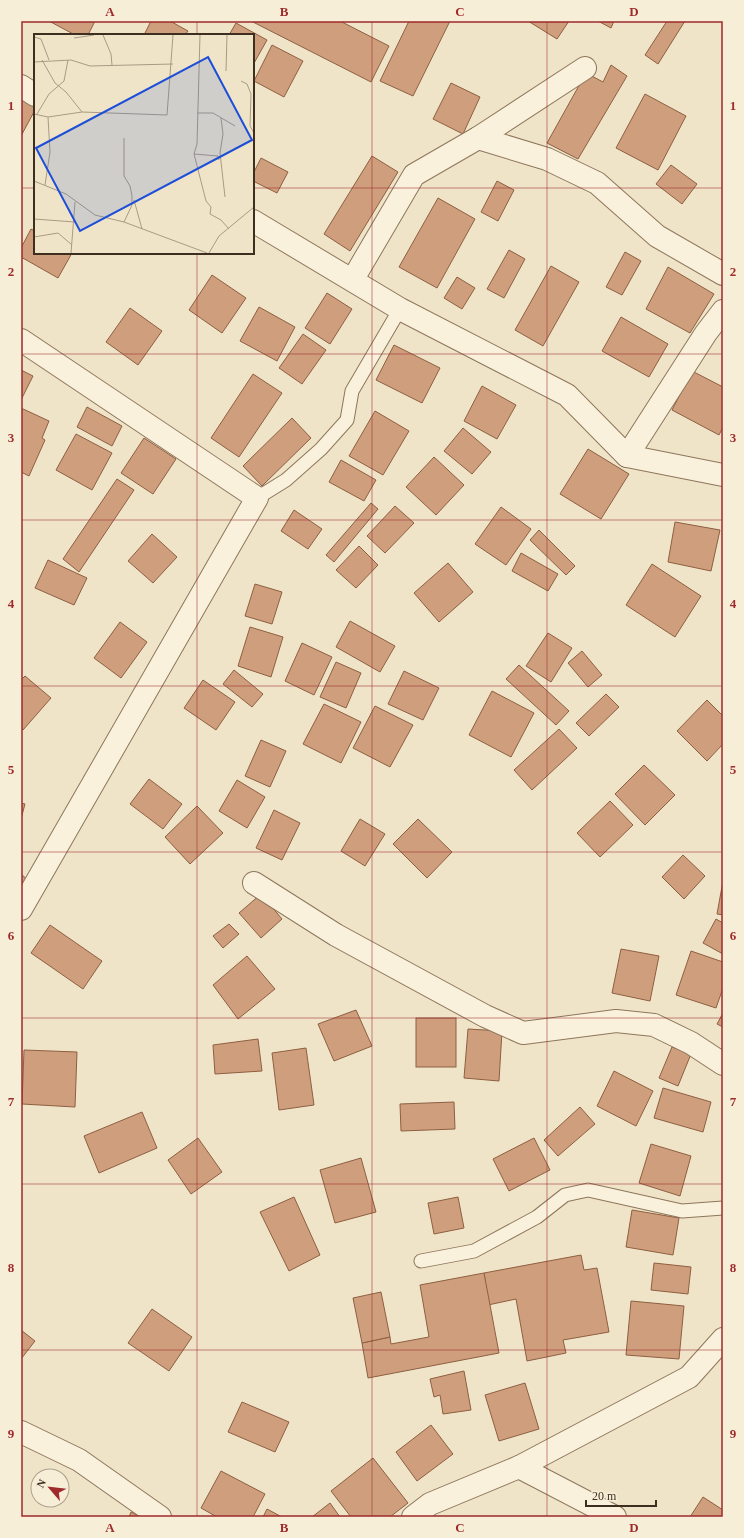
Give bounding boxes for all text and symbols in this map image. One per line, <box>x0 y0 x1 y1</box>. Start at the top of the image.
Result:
text: A <box>105 4 115 19</box>
text: B <box>280 4 289 19</box>
text: C <box>455 4 465 19</box>
text: D <box>629 4 639 19</box>
inset map <box>34 34 254 254</box>
text: 1 <box>8 98 14 113</box>
text: 1 <box>730 98 736 113</box>
text: 2 <box>8 264 14 279</box>
text: 2 <box>730 264 736 279</box>
text: 3 <box>8 430 15 445</box>
text: 3 <box>730 430 737 445</box>
text: 4 <box>8 596 15 611</box>
text: 4 <box>730 596 737 611</box>
text: 5 <box>8 762 15 777</box>
text: 5 <box>730 762 737 777</box>
text: 6 <box>8 928 15 943</box>
text: 6 <box>730 928 737 943</box>
text: 7 <box>8 1094 15 1109</box>
text: 7 <box>730 1094 737 1109</box>
text: 8 <box>8 1260 15 1275</box>
text: 8 <box>730 1260 737 1275</box>
text: 9 <box>8 1426 15 1441</box>
text: 9 <box>730 1426 737 1441</box>
north arrow <box>30 1468 70 1508</box>
text: N <box>34 1477 48 1490</box>
scale bar <box>586 1482 656 1508</box>
text: 20 m <box>592 1489 617 1503</box>
text: A <box>105 1520 115 1535</box>
text: B <box>280 1520 289 1535</box>
text: C <box>455 1520 465 1535</box>
text: D <box>629 1520 639 1535</box>

